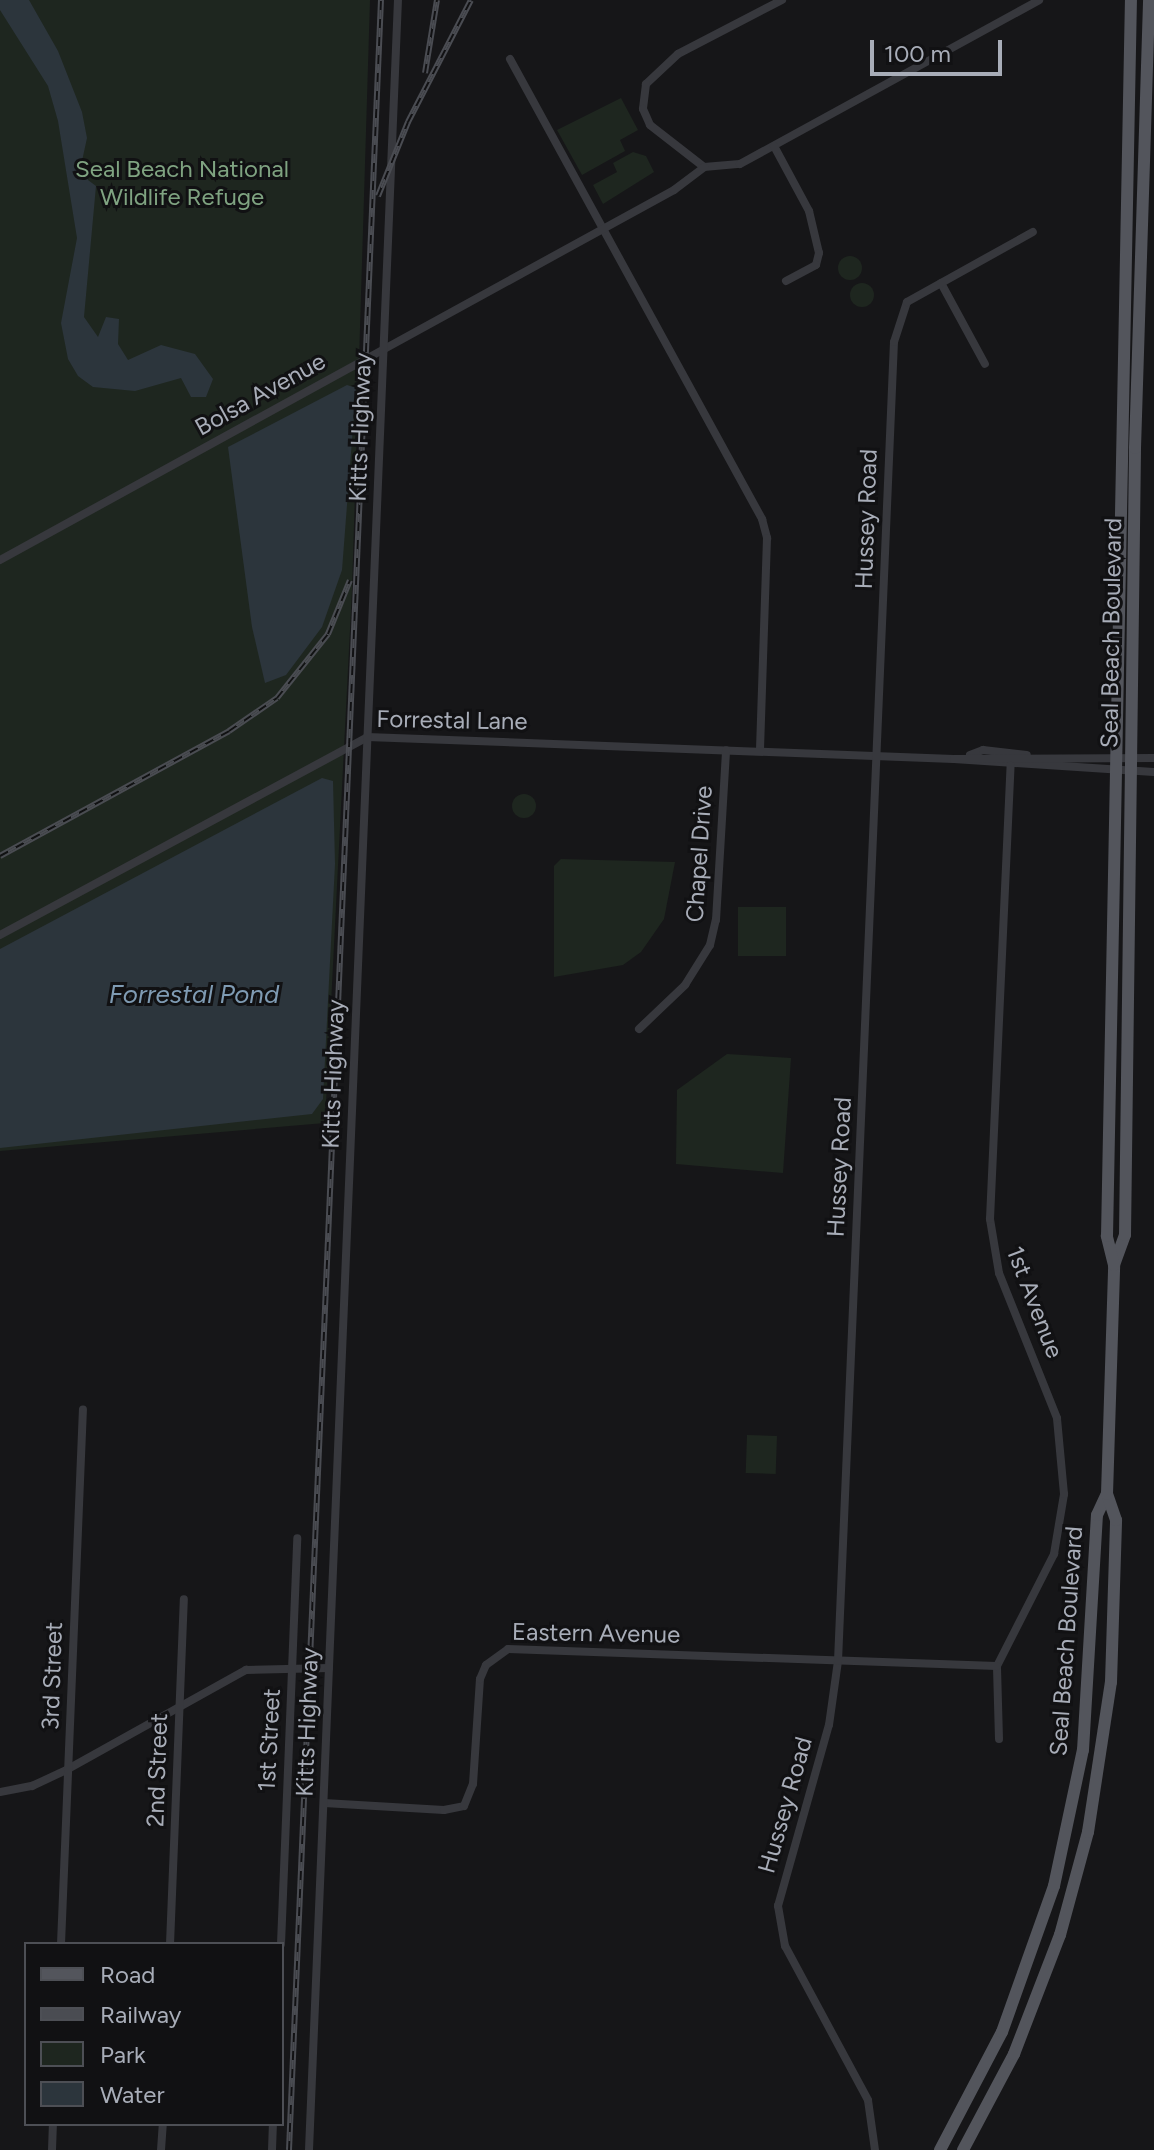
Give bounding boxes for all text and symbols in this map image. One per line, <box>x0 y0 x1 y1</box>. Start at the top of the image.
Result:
scale bar <box>874 24 1006 74</box>
text: 100 m <box>884 39 951 68</box>
park label: Seal Beach National Wildlife Refuge <box>75 155 289 211</box>
street label: Bolsa Avenue <box>190 346 330 442</box>
street label: Kitts Highway <box>343 352 377 502</box>
street label: Hussey Road <box>849 448 883 590</box>
street label: Seal Beach Boulevard <box>1095 518 1127 748</box>
street label: Forrestal Lane <box>376 704 528 736</box>
street label: Chapel Drive <box>680 785 718 923</box>
water label: Forrestal Pond <box>109 979 279 1011</box>
street label: Kitts Highway <box>316 999 350 1149</box>
street label: Hussey Road <box>821 1096 857 1238</box>
street label: 1st Avenue <box>1001 1242 1069 1362</box>
street label: Seal Beach Boulevard <box>1044 1525 1088 1757</box>
street label: Eastern Avenue <box>512 1617 680 1649</box>
street label: 3rd Street <box>36 1621 68 1731</box>
street label: Kitts Highway <box>290 1647 324 1797</box>
street label: 1st Street <box>252 1688 286 1792</box>
street label: 2nd Street <box>141 1713 173 1827</box>
street label: Hussey Road <box>752 1734 818 1876</box>
legend <box>24 1942 284 2126</box>
text: Road <box>100 1960 155 1989</box>
text: Railway <box>100 2000 181 2029</box>
text: Park <box>100 2040 146 2069</box>
text: Water <box>100 2080 165 2109</box>

